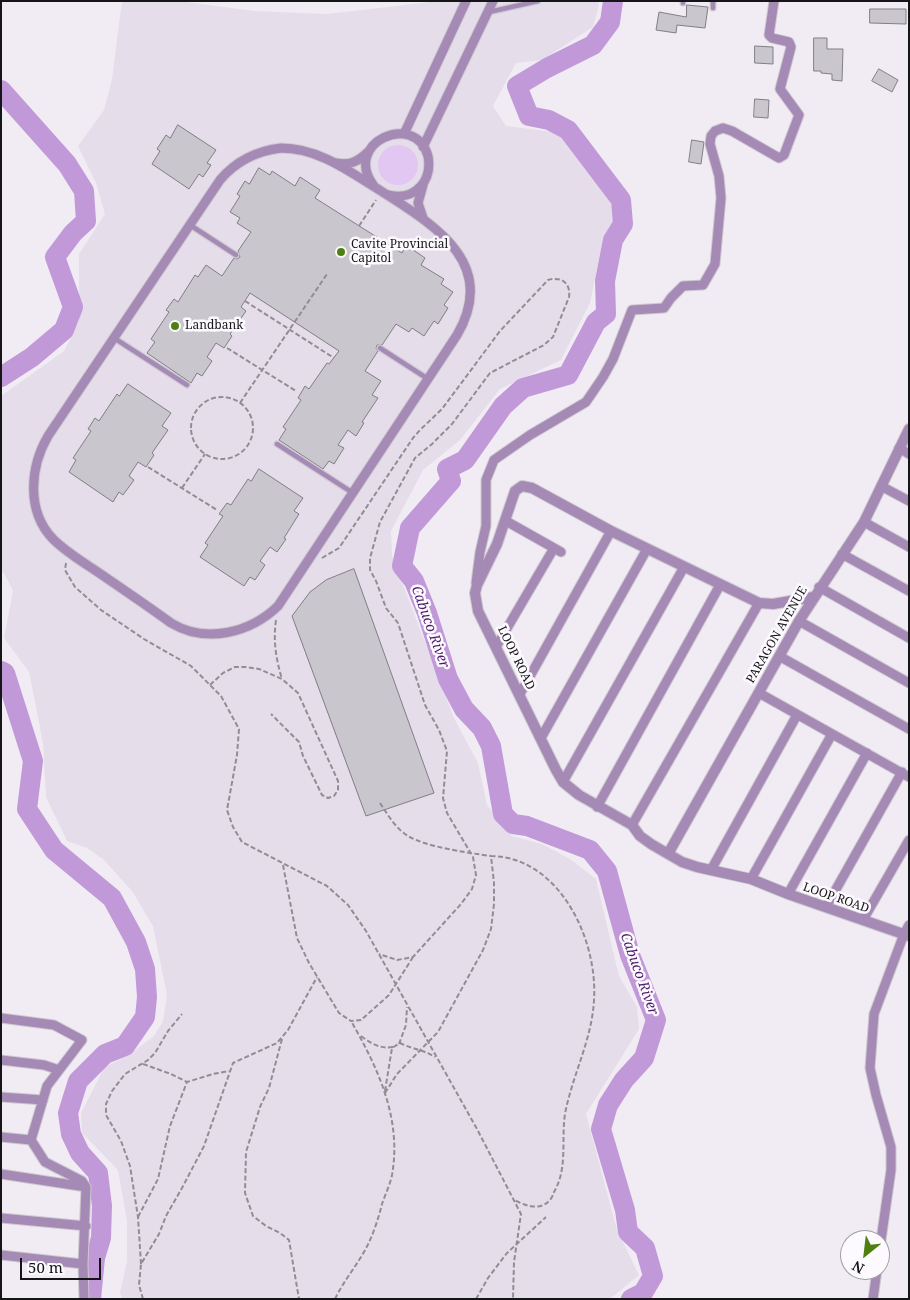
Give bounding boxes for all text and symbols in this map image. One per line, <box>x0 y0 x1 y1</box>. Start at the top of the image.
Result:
place label: Cavite Provincial Capitol <box>351 238 448 266</box>
marker: Cavite Provincial Capitol <box>335 246 347 258</box>
place label: Landbank <box>185 319 243 333</box>
marker: Landbank <box>169 320 181 332</box>
water label: Cabuco River <box>407 584 453 670</box>
street label: PARAGON AVENUE <box>743 584 811 686</box>
street label: LOOP ROAD <box>494 624 538 692</box>
street label: LOOP ROAD <box>801 880 871 916</box>
water label: Cabuco River <box>616 931 662 1017</box>
north arrow <box>840 1230 890 1280</box>
scale bar <box>22 1248 104 1280</box>
text: 50 m <box>28 1257 63 1277</box>
text: N <box>849 1257 867 1279</box>

